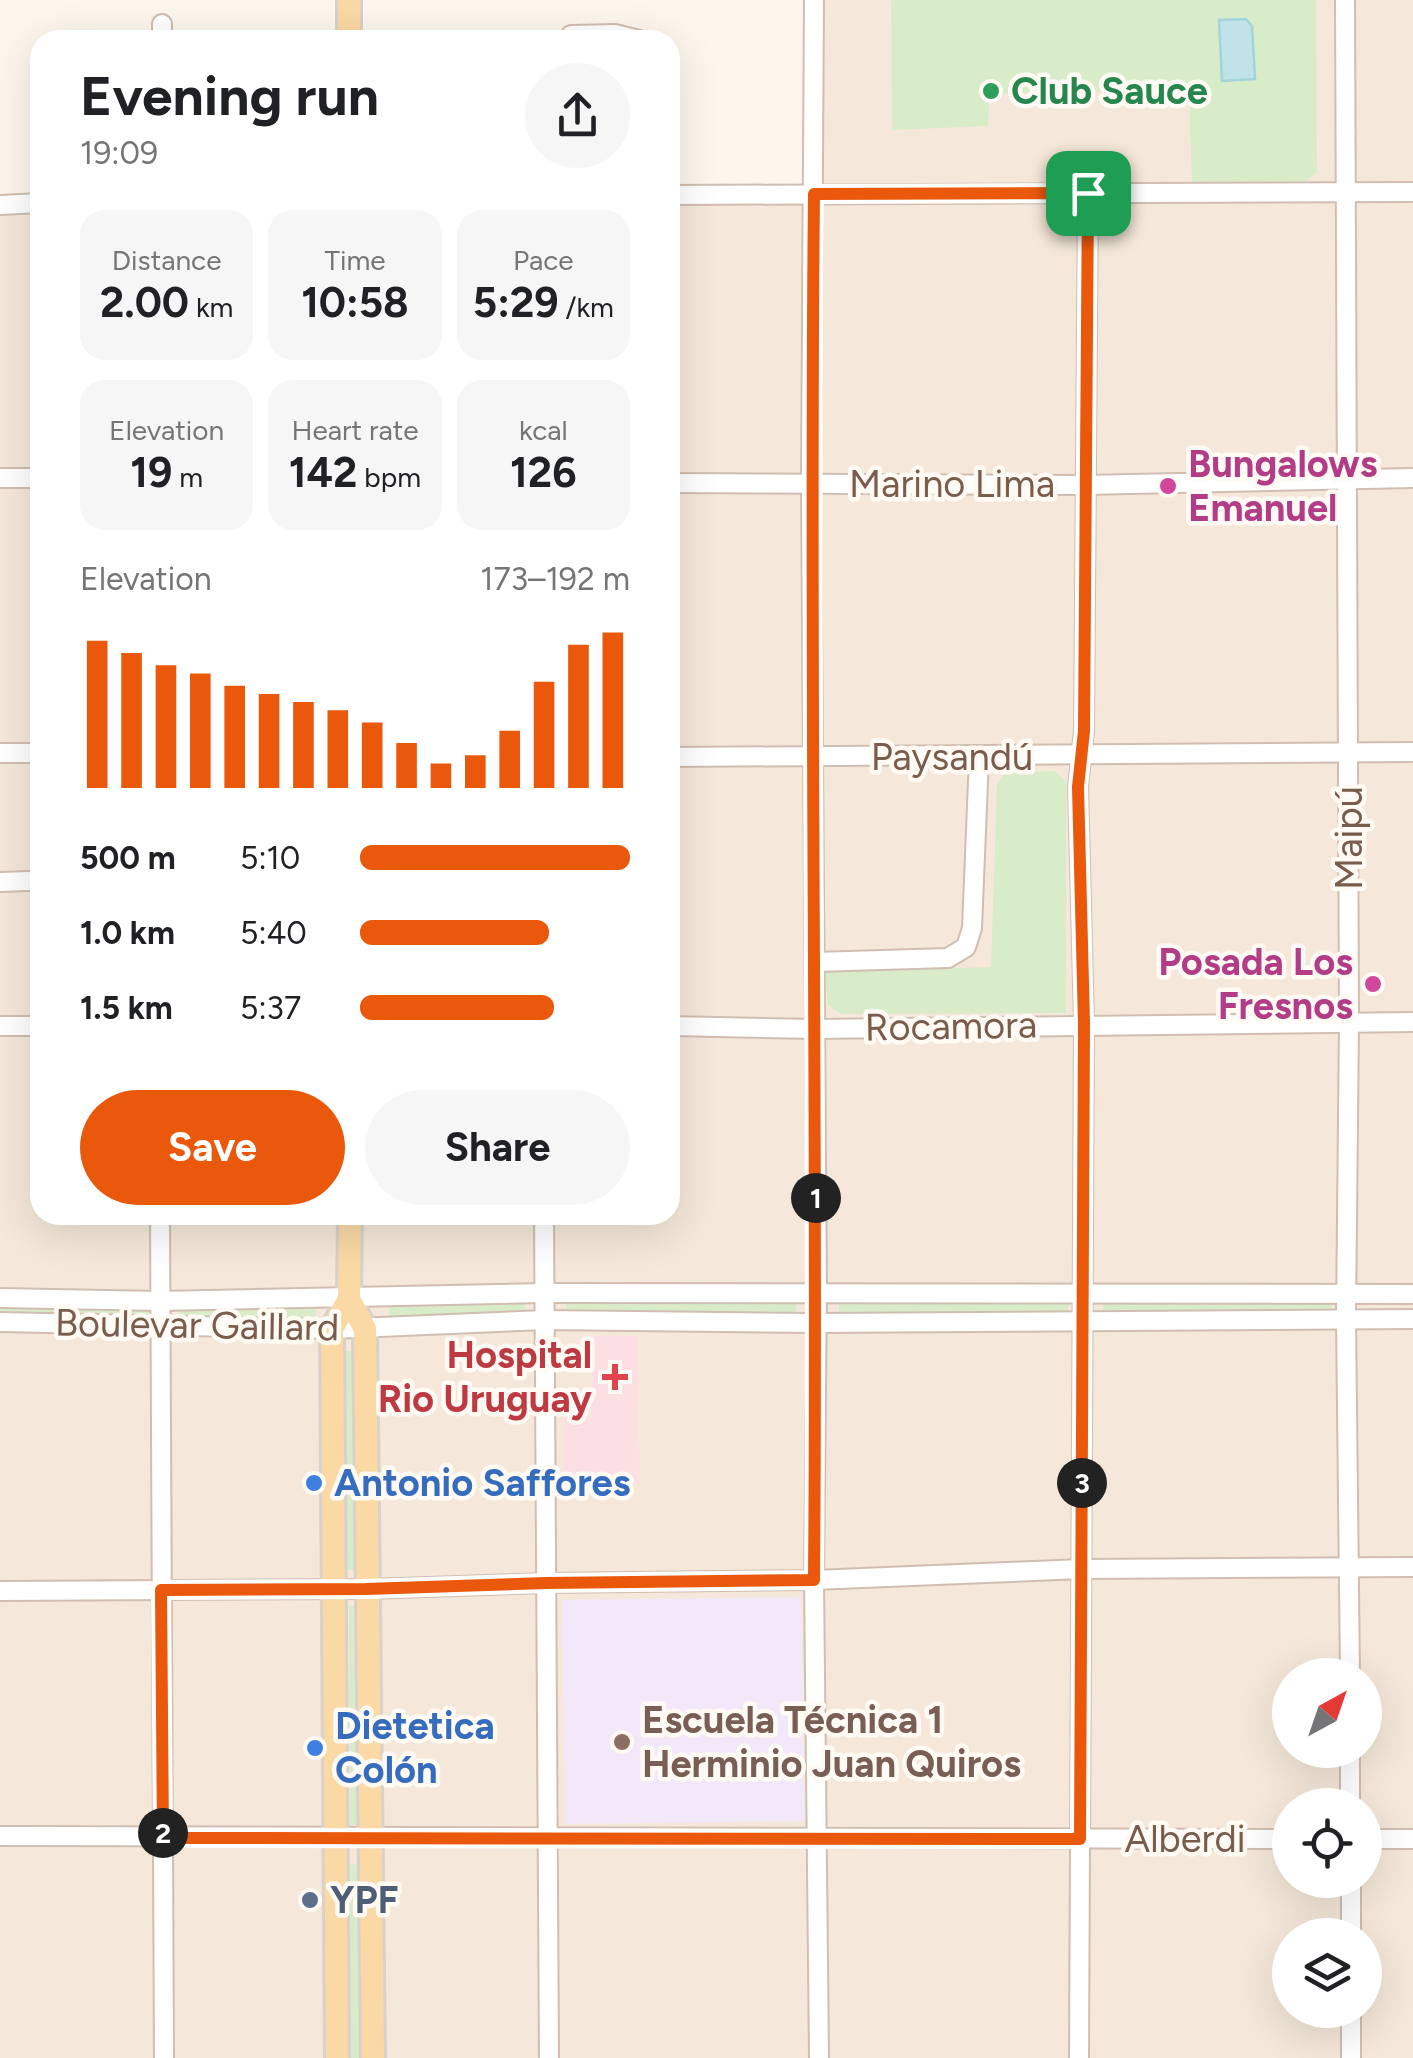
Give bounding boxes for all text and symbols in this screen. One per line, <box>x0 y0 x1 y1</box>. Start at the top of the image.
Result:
text: Evening run <box>80 63 379 129</box>
button: share <box>525 63 630 168</box>
place label: Club Sauce <box>1011 68 1208 114</box>
marker: Club Sauce <box>980 80 1002 102</box>
text: 19:09 <box>80 134 158 172</box>
pin <box>1046 151 1131 236</box>
icon: arrive <box>1061 166 1116 221</box>
text: Distance <box>112 243 222 277</box>
text: Time <box>324 243 386 277</box>
text: Pace <box>513 243 574 277</box>
text: 2.00 <box>100 277 189 328</box>
text: 10:58 <box>301 277 409 328</box>
text: 5:29 <box>473 277 559 328</box>
text: km <box>189 290 233 324</box>
text: /km <box>559 290 614 324</box>
text: Elevation <box>109 413 224 447</box>
text: Heart rate <box>291 413 419 447</box>
text: kcal <box>519 413 568 447</box>
place label: Bungalows Emanuel <box>1188 441 1378 531</box>
text: 19 <box>130 447 172 498</box>
text: 142 <box>289 447 357 498</box>
text: 126 <box>510 447 577 498</box>
text: m <box>172 460 203 494</box>
text: bpm <box>357 460 421 494</box>
street label: Marino Lima <box>849 461 1055 507</box>
marker: Bungalows Emanuel <box>1157 475 1179 497</box>
text: Elevation <box>80 560 212 598</box>
text: 173–192 m <box>480 560 630 598</box>
street label: Paysandú <box>871 734 1033 780</box>
street label: Maipú <box>1326 786 1372 890</box>
text: 500 m <box>80 839 176 877</box>
text: 5:10 <box>240 839 300 877</box>
text: 1.0 km <box>80 914 175 952</box>
text: 5:40 <box>240 914 307 952</box>
place label: Posada Los Fresnos <box>1158 939 1353 1029</box>
marker: Posada Los Fresnos <box>1362 973 1384 995</box>
text: 1.5 km <box>80 989 173 1027</box>
text: 5:37 <box>240 989 301 1027</box>
street label: Rocamora <box>864 1001 1038 1051</box>
button: Save <box>80 1090 345 1205</box>
button: Share <box>365 1090 630 1205</box>
pin: 1 <box>791 1173 841 1223</box>
text: 1 <box>810 1181 822 1215</box>
street label: Boulevar Gaillard <box>54 1300 340 1350</box>
place label: Hospital Rio Uruguay <box>378 1332 592 1422</box>
marker: Hospital Rio Uruguay <box>602 1364 628 1390</box>
pin: 3 <box>1057 1458 1107 1508</box>
place label: Antonio Saffores <box>334 1460 630 1506</box>
text: 3 <box>1074 1466 1090 1500</box>
marker: Antonio Saffores <box>303 1472 325 1494</box>
north arrow <box>1272 1658 1382 1768</box>
map controls <box>1272 1658 1382 2028</box>
place label: Escuela Técnica 1 Herminio Juan Quiros <box>642 1697 1021 1787</box>
place label: Dietetica Colón <box>335 1703 495 1793</box>
marker: Escuela Técnica 1 Herminio Juan Quiros <box>611 1731 633 1753</box>
marker: Dietetica Colón <box>304 1737 326 1759</box>
button: locate <box>1272 1788 1382 1898</box>
pin: 2 <box>138 1808 188 1858</box>
text: 2 <box>155 1816 171 1850</box>
street label: Alberdi <box>1124 1816 1246 1862</box>
place label: YPF <box>330 1877 399 1923</box>
marker: YPF <box>299 1889 321 1911</box>
button: layers <box>1272 1918 1382 2028</box>

